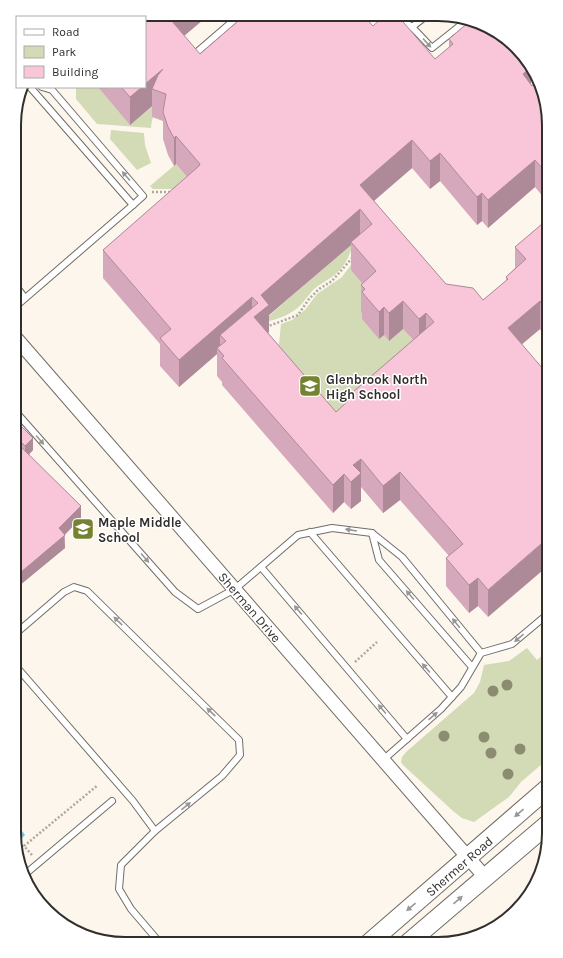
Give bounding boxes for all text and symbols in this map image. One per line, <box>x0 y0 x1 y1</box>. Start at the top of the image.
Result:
legend <box>16 16 146 88</box>
text: Road <box>52 25 80 39</box>
one-way arrow <box>422 38 432 48</box>
text: Park <box>52 45 77 59</box>
text: Building <box>52 65 99 79</box>
one-way arrow <box>122 172 131 181</box>
place label: Glenbrook North High School <box>326 372 428 402</box>
school or university icon: Glenbrook North High School <box>297 373 323 399</box>
one-way arrow <box>36 435 45 445</box>
place label: Maple Middle School <box>98 515 182 545</box>
school or university icon: Maple Middle School <box>70 516 96 542</box>
one-way arrow <box>345 527 357 533</box>
one-way arrow <box>140 554 149 563</box>
street label: Sherman Drive <box>215 569 284 646</box>
one-way arrow <box>405 590 414 601</box>
one-way arrow <box>293 604 302 615</box>
one-way arrow <box>113 616 123 626</box>
one-way arrow <box>451 617 460 628</box>
one-way arrow <box>514 634 524 643</box>
one-way arrow <box>422 662 431 673</box>
one-way arrow <box>377 704 386 714</box>
one-way arrow <box>206 707 216 717</box>
one-way arrow <box>428 711 438 720</box>
one-way arrow <box>180 802 191 811</box>
one-way arrow <box>514 808 525 817</box>
street label: Shermer Road <box>423 833 496 899</box>
one-way arrow <box>453 895 463 905</box>
one-way arrow <box>405 903 416 912</box>

